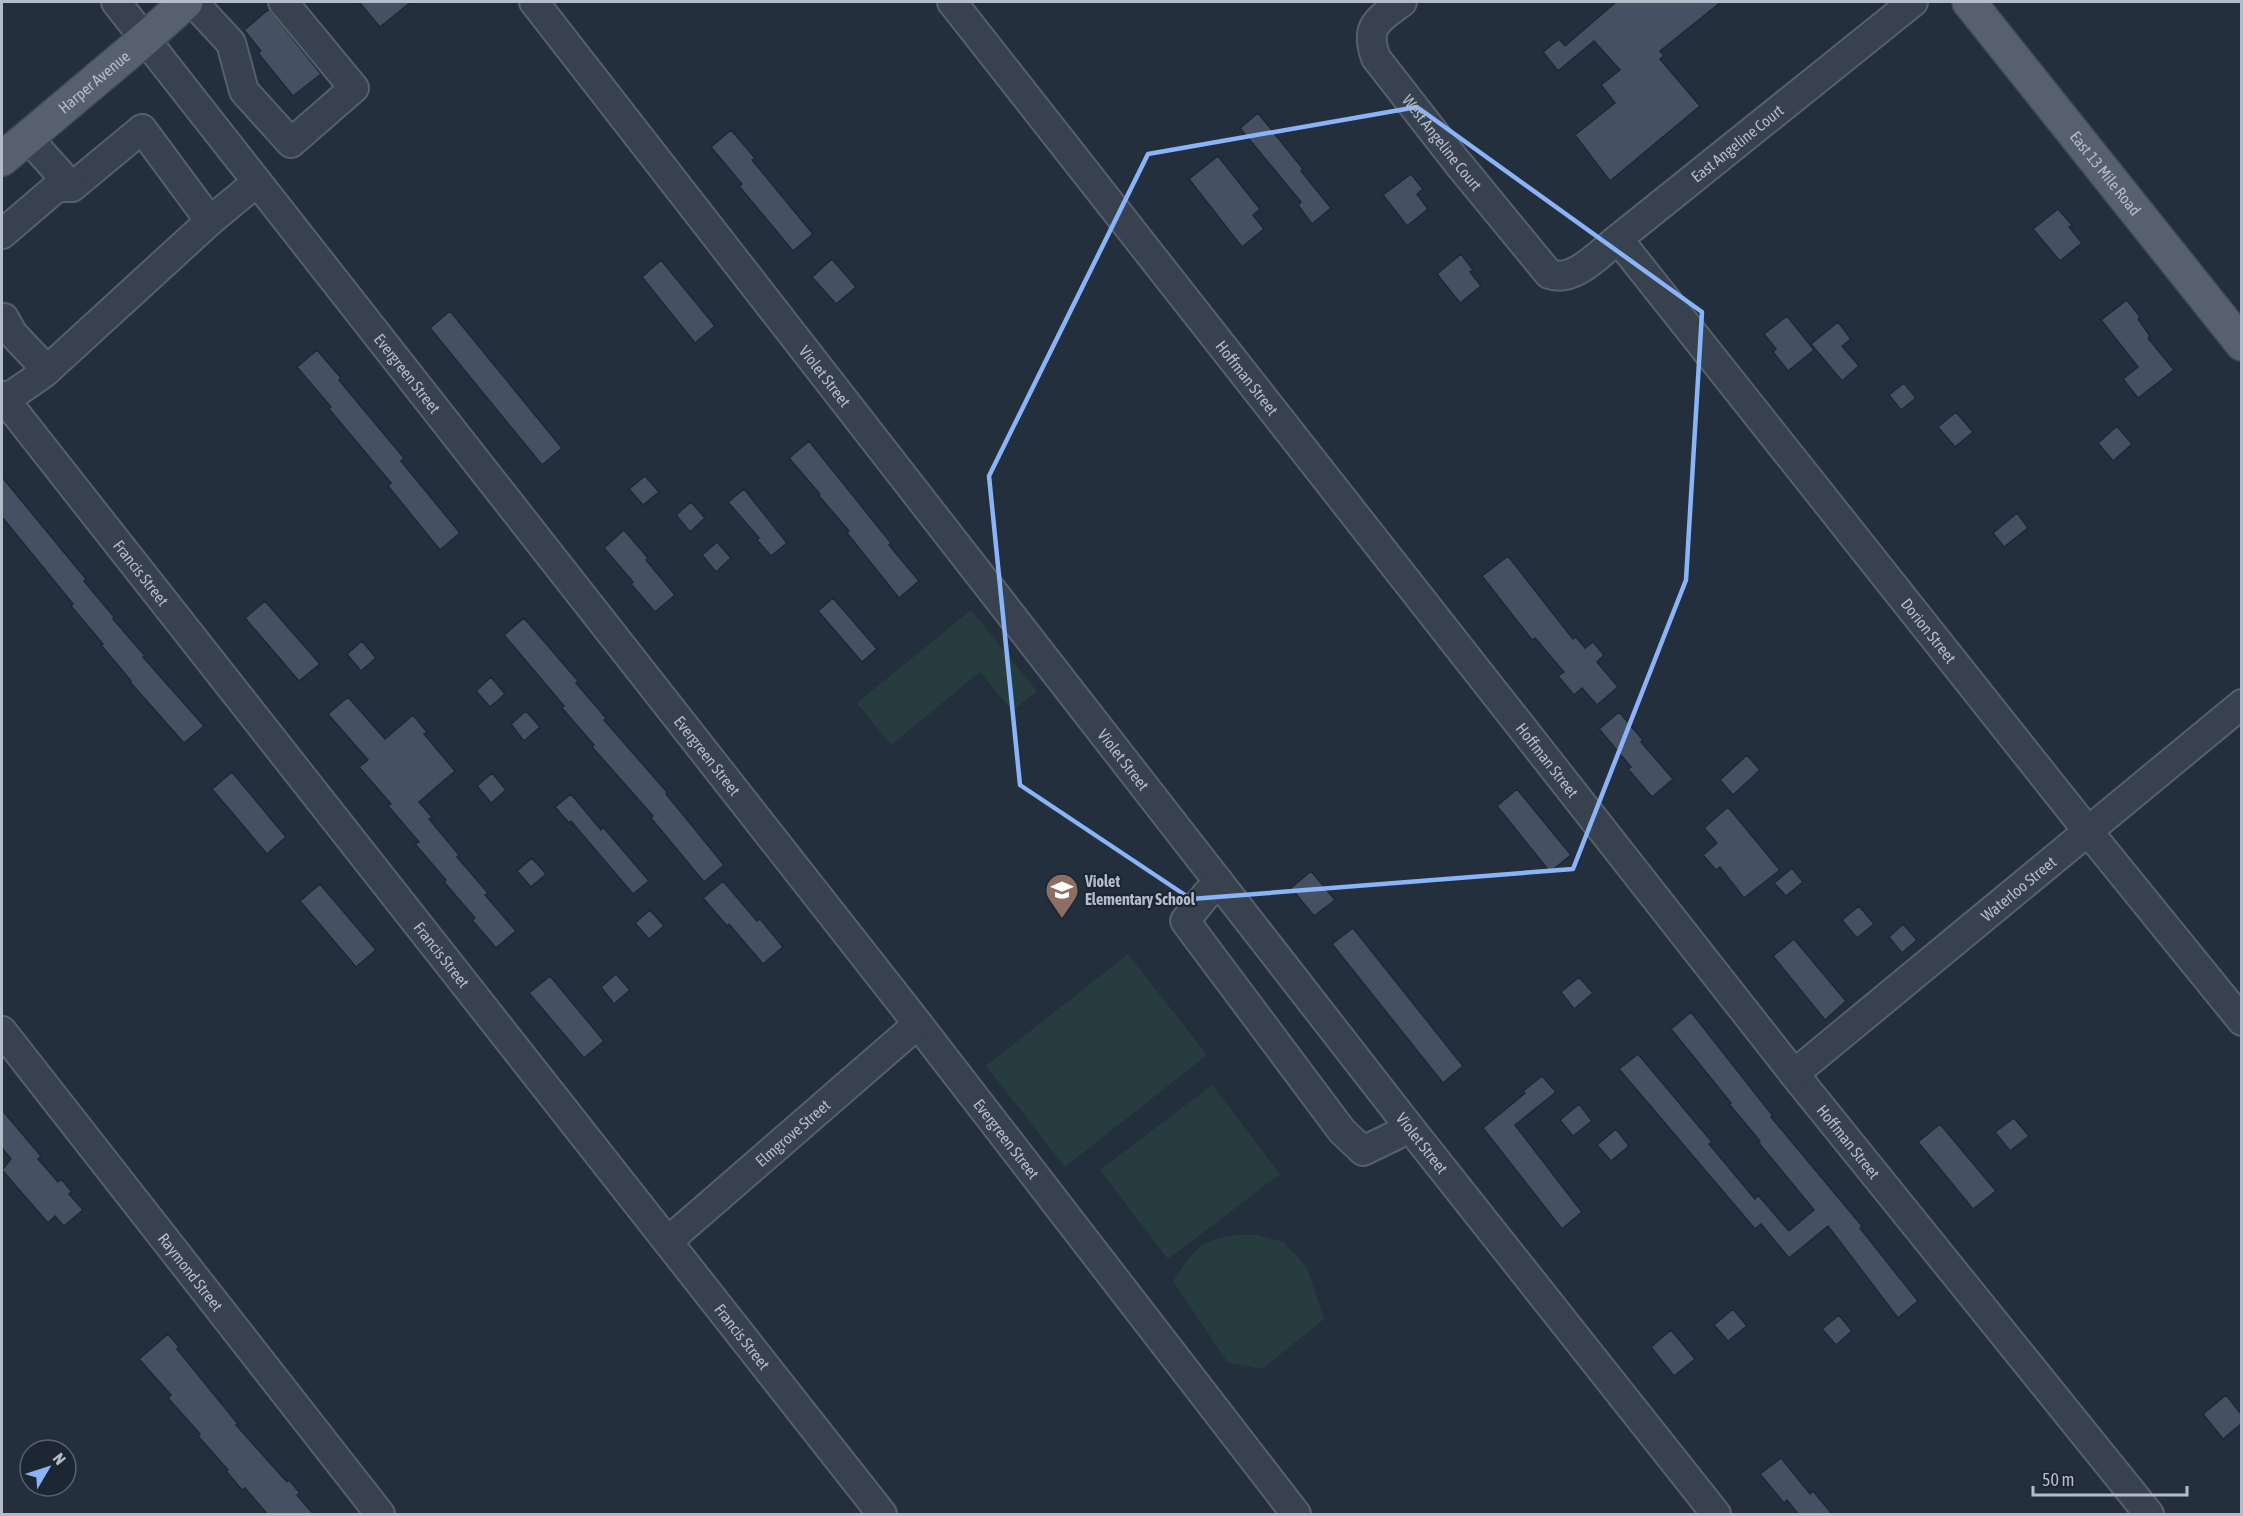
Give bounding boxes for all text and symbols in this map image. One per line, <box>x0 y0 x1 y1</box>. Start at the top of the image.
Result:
street label: Harper Avenue <box>55 47 133 117</box>
street label: West Angeline Court <box>1399 91 1486 194</box>
street label: East Angeline Court <box>1687 101 1787 186</box>
street label: East 13 Mile Road <box>2067 127 2145 219</box>
street label: Evergreen Street <box>371 330 444 417</box>
street label: Hoffman Street <box>1213 337 1282 419</box>
street label: Violet Street <box>796 342 855 410</box>
street label: Francis Street <box>110 536 173 609</box>
street label: Dorion Street <box>1898 595 1960 667</box>
street label: Evergreen Street <box>671 712 744 799</box>
street label: Hoffman Street <box>1513 719 1582 801</box>
street label: Violet Street <box>1094 726 1153 794</box>
street label: Waterloo Street <box>1977 852 2060 925</box>
school or university icon: Violet Elementary School <box>1044 872 1080 919</box>
place label: Violet Elementary School <box>1084 872 1196 908</box>
street label: Francis Street <box>410 918 473 991</box>
street label: Elmgrove Street <box>752 1095 834 1170</box>
street label: Evergreen Street <box>970 1095 1043 1183</box>
street label: Hoffman Street <box>1813 1101 1884 1182</box>
street label: Violet Street <box>1393 1109 1452 1177</box>
street label: Raymond Street <box>155 1229 227 1315</box>
street label: Francis Street <box>711 1300 774 1373</box>
north arrow <box>18 1438 78 1498</box>
text: N <box>50 1449 70 1468</box>
scale bar <box>2033 1459 2188 1497</box>
text: 50 m <box>2042 1469 2074 1490</box>

